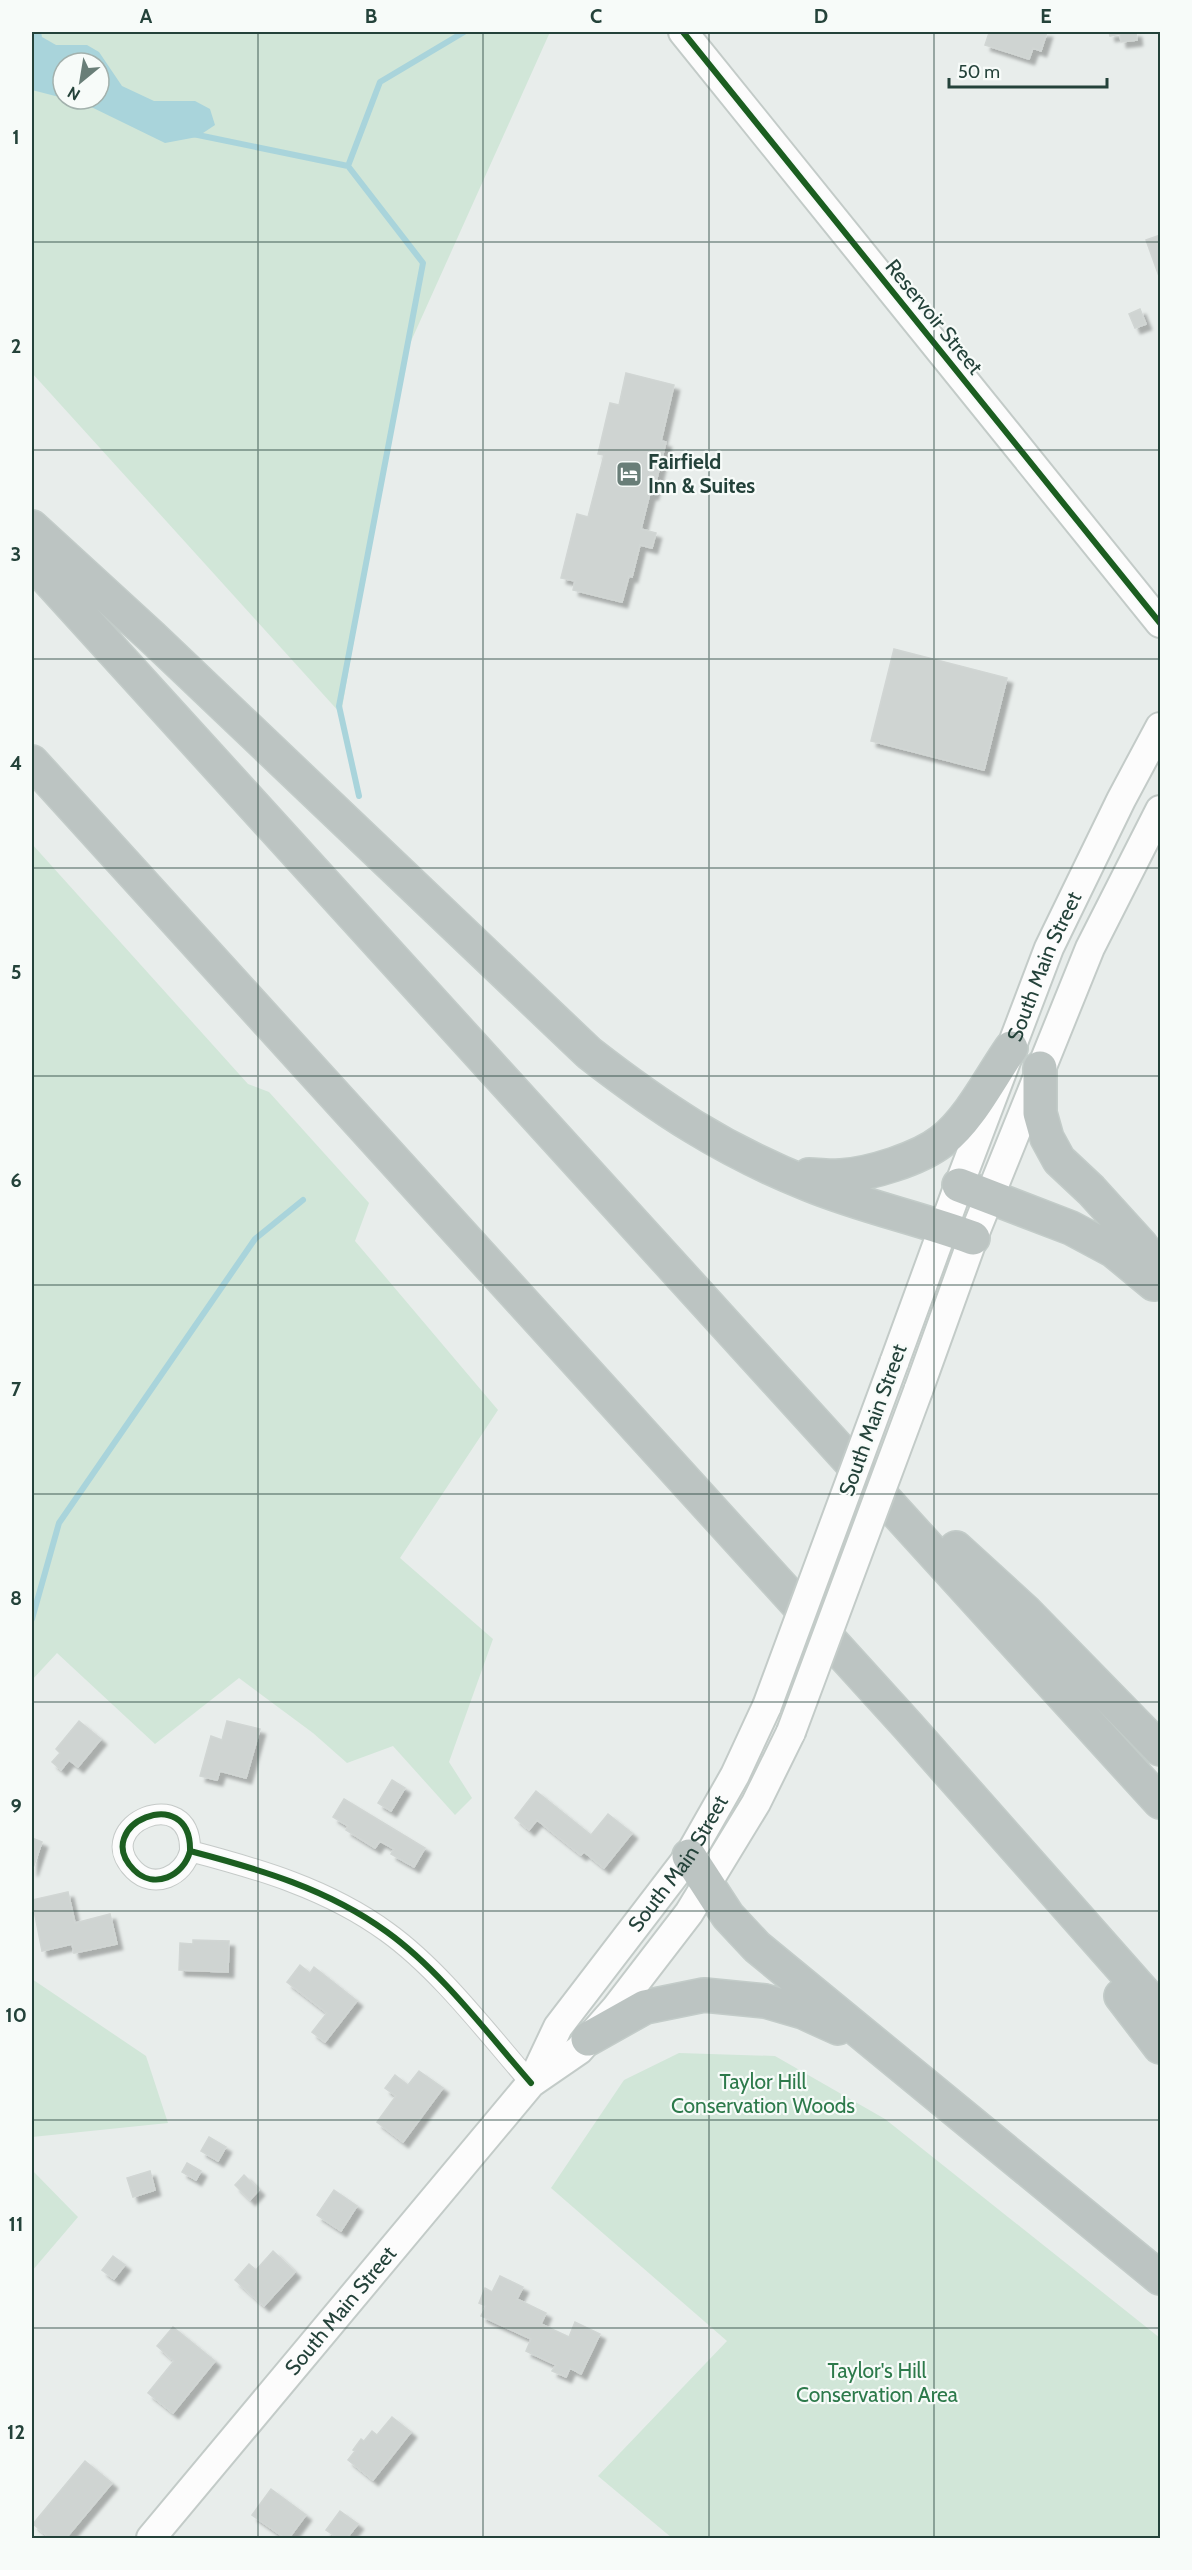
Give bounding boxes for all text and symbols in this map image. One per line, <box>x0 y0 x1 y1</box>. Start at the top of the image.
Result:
text: A <box>140 4 153 28</box>
text: B <box>365 4 377 28</box>
text: C <box>590 4 602 28</box>
text: D <box>814 4 828 28</box>
text: E <box>1040 4 1052 28</box>
north arrow <box>51 51 111 111</box>
scale bar <box>949 51 1106 89</box>
text: 50 m <box>958 61 1000 83</box>
text: N <box>64 83 83 105</box>
text: 1 <box>12 125 20 149</box>
street label: Reservoir Street <box>880 254 988 379</box>
text: 2 <box>11 334 21 358</box>
place label: Fairfield Inn & Suites <box>648 449 755 498</box>
hotel icon: Fairfield Inn & Suites <box>614 459 644 489</box>
text: 3 <box>11 542 21 566</box>
text: 4 <box>10 751 22 775</box>
street label: South Main Street <box>1002 887 1086 1045</box>
text: 5 <box>11 960 21 984</box>
text: 6 <box>10 1168 22 1192</box>
street label: South Main Street <box>833 1340 912 1499</box>
text: 7 <box>11 1377 22 1401</box>
text: 8 <box>10 1586 22 1610</box>
street label: South Main Street <box>623 1791 733 1937</box>
text: 9 <box>10 1794 22 1818</box>
text: 10 <box>5 2003 27 2027</box>
park label: Taylor Hill Conservation Woods <box>671 2069 855 2118</box>
text: 11 <box>9 2212 23 2236</box>
street label: South Main Street <box>279 2241 401 2380</box>
park label: Taylor's Hill Conservation Area <box>796 2358 958 2407</box>
text: 12 <box>7 2420 25 2444</box>

